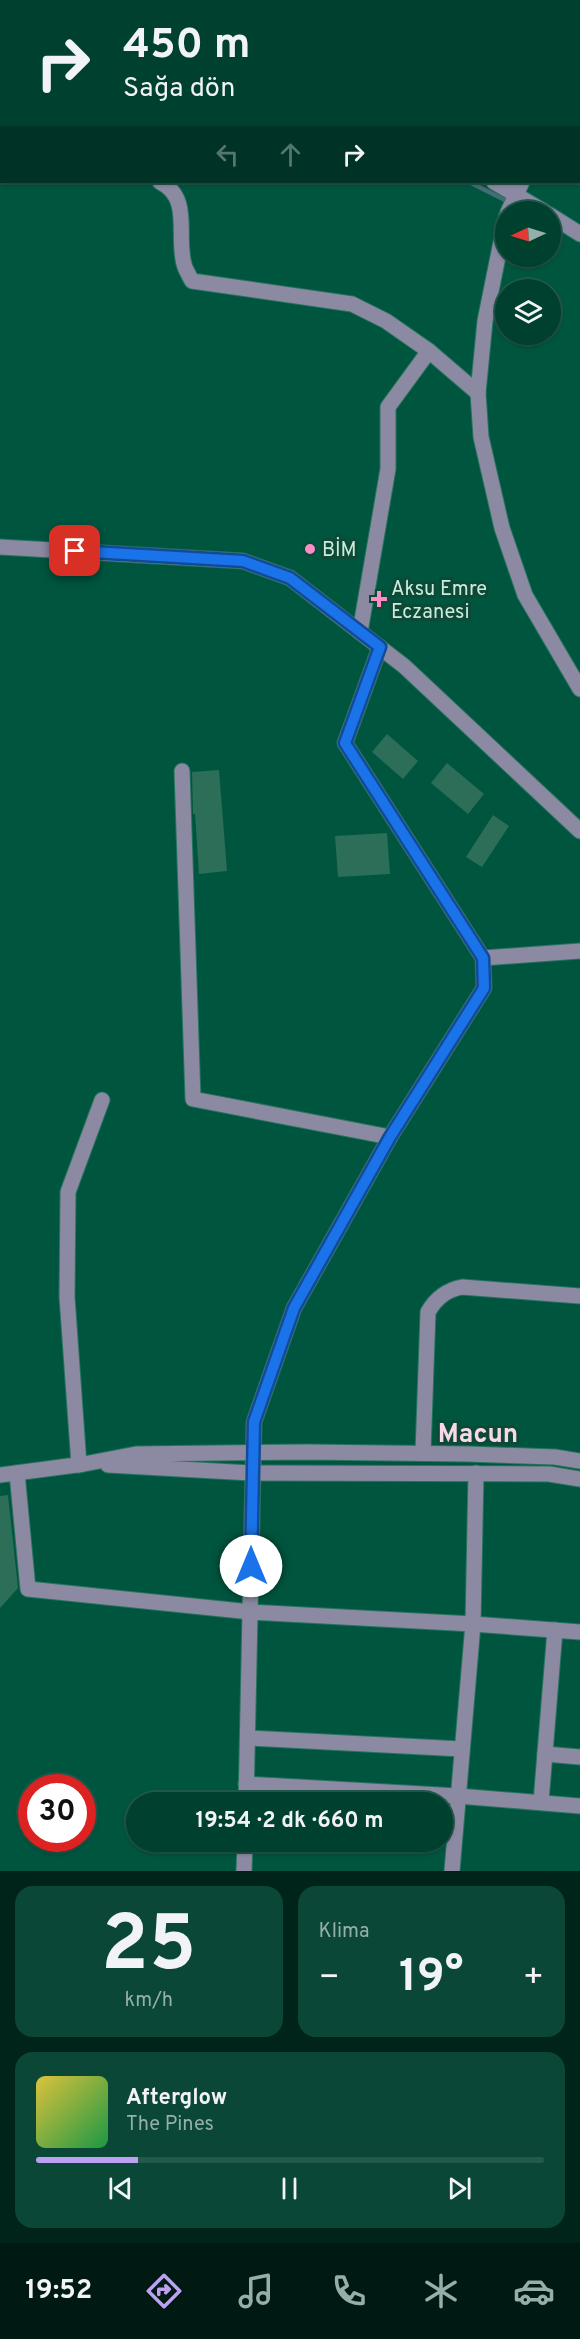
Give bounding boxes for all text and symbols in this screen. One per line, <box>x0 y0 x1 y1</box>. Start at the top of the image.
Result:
text: 450 m <box>123 20 250 73</box>
icon: right <box>24 24 102 102</box>
text: Sağa dön <box>123 72 235 106</box>
icon: left <box>211 138 244 171</box>
icon: ahead <box>274 138 307 171</box>
icon: right <box>337 138 370 171</box>
north arrow <box>495 201 561 267</box>
map controls <box>495 201 561 345</box>
button: layers <box>495 279 561 345</box>
pin <box>49 525 100 576</box>
icon: arrive <box>58 534 91 567</box>
place label: BİM <box>322 537 357 564</box>
marker: BİM <box>303 542 317 556</box>
place label: Aksu Emre Eczanesi <box>391 577 487 626</box>
marker: Aksu Emre Eczanesi <box>372 592 386 606</box>
district label: Macun <box>438 1419 518 1452</box>
position arrow <box>219 1534 283 1598</box>
speed limit sign: 30 <box>18 1774 96 1852</box>
text: 19:54 · 2 dk · 660 m <box>196 1808 383 1835</box>
text: 25 <box>101 1899 196 1998</box>
text: Klima <box>319 1919 370 1945</box>
text: 19° <box>399 1950 463 2007</box>
text: − <box>319 1958 340 2000</box>
text: + <box>523 1958 544 2000</box>
text: km/h <box>124 1988 173 2014</box>
text: Afterglow <box>126 2085 227 2112</box>
text: The Pines <box>126 2112 214 2138</box>
icon: previous <box>104 2172 137 2205</box>
icon: pause <box>273 2172 306 2205</box>
icon: next <box>443 2172 476 2205</box>
icon: directions <box>143 2270 185 2312</box>
icon: music <box>235 2270 277 2312</box>
icon: phone <box>328 2270 370 2312</box>
icon: climate <box>420 2270 462 2312</box>
icon: car <box>513 2270 555 2312</box>
text: 19:52 <box>25 2274 92 2308</box>

